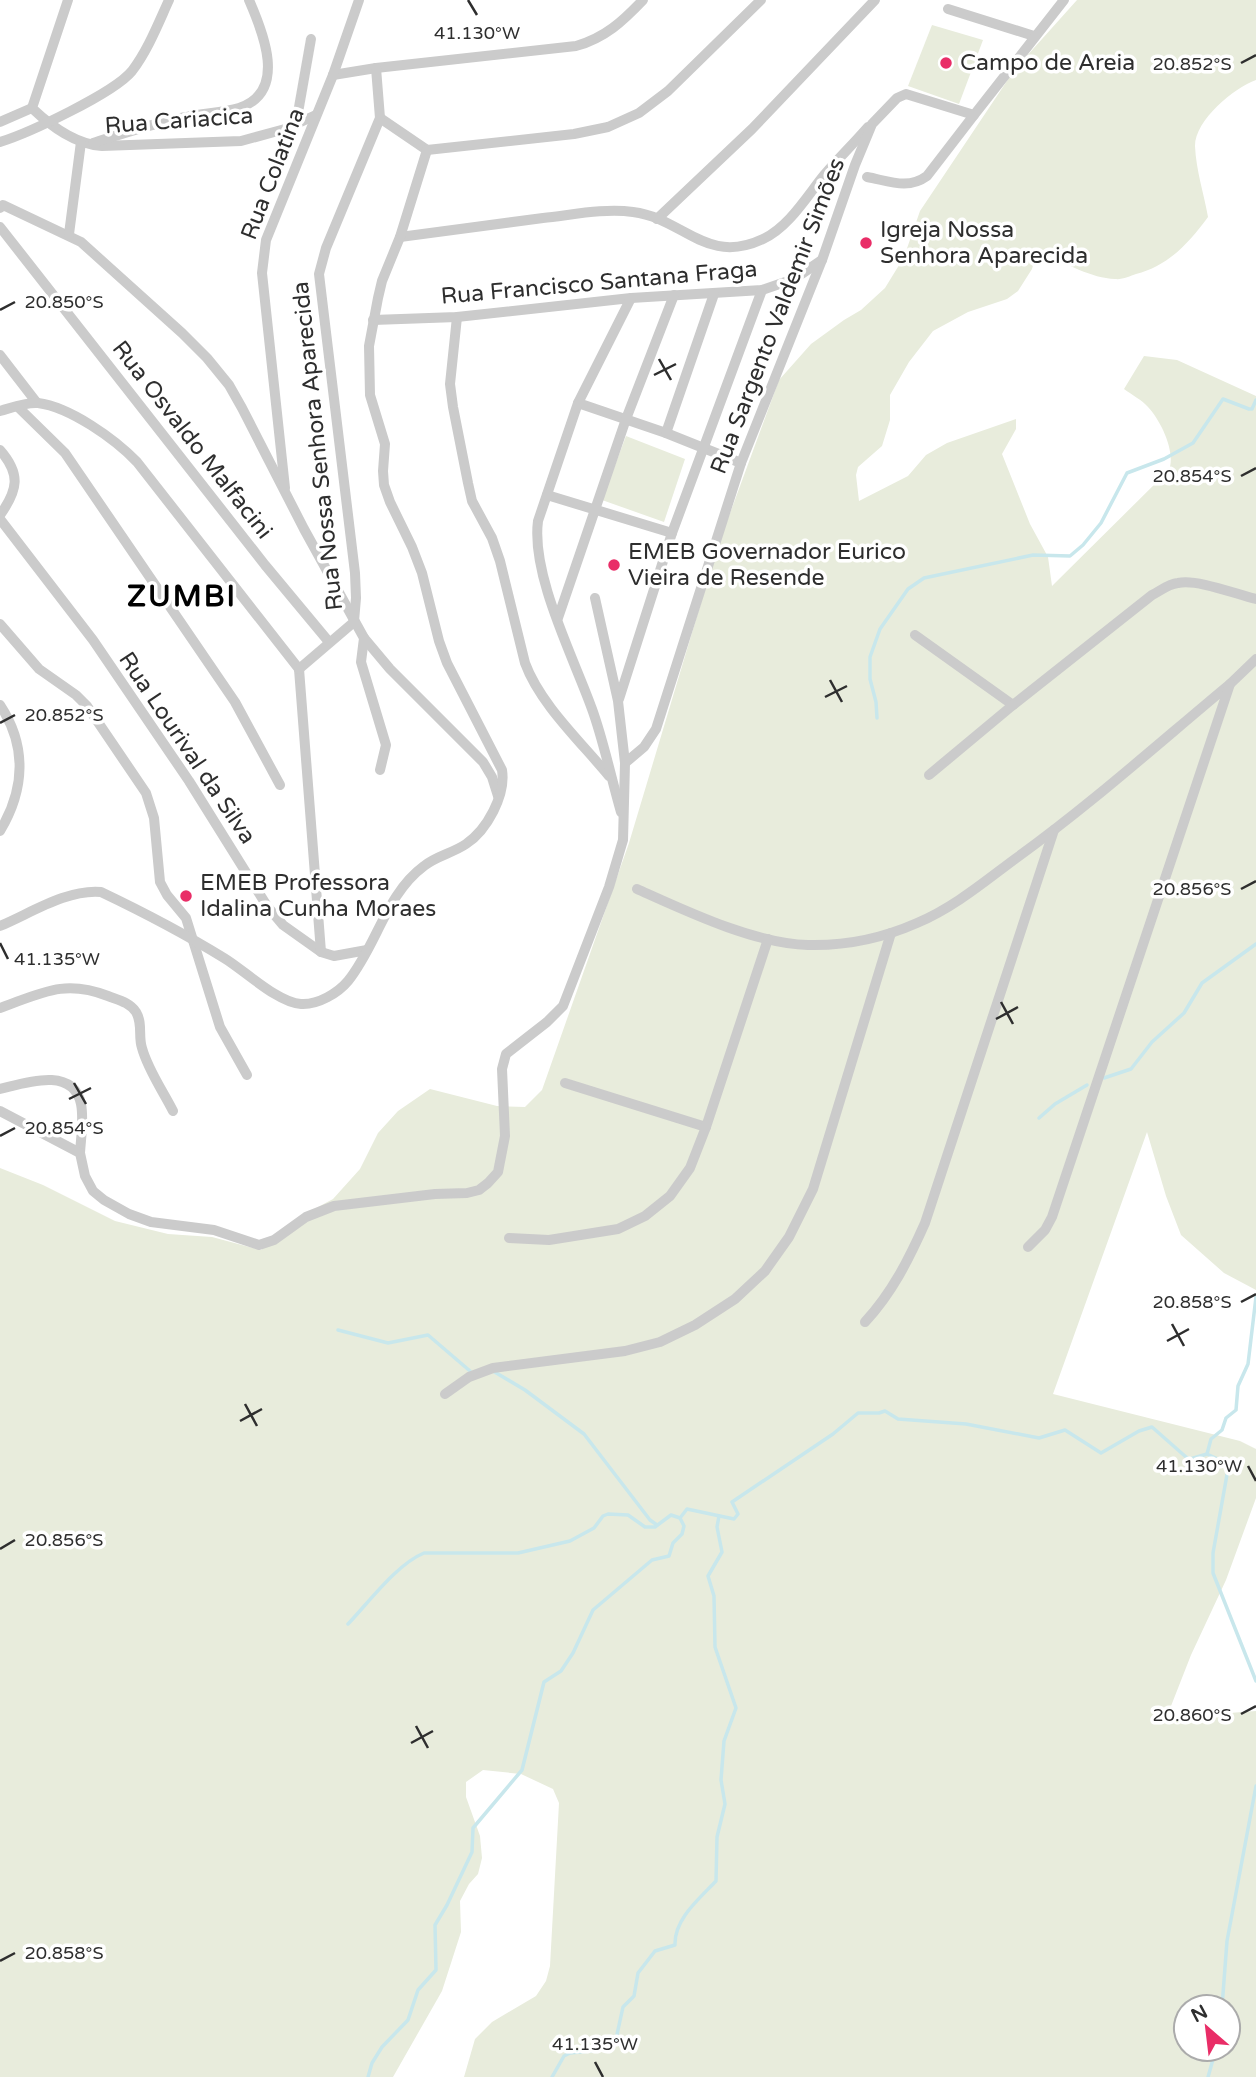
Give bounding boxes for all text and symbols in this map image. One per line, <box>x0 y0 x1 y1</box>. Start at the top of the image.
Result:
text: 41.130°W <box>434 22 520 44</box>
place label: Campo de Areia <box>960 49 1135 77</box>
text: 20.852°S <box>1152 53 1232 75</box>
marker: Campo de Areia <box>938 55 954 71</box>
street label: Rua Cariacica <box>104 102 254 140</box>
street label: Rua Colatina <box>235 104 311 244</box>
street label: Rua Sargento Valdemir Simões <box>705 154 851 478</box>
place label: Igreja Nossa Senhora Aparecida <box>880 216 1088 270</box>
marker: Igreja Nossa Senhora Aparecida <box>858 235 874 251</box>
street label: Rua Francisco Santana Fraga <box>440 255 758 311</box>
street label: Rua Nossa Senhora Aparecida <box>287 280 349 612</box>
text: 20.850°S <box>24 291 104 313</box>
street label: Rua Osvaldo Malfacini <box>106 335 278 545</box>
text: 20.854°S <box>1152 465 1232 487</box>
place label: EMEB Governador Eurico Vieira de Resende <box>628 538 906 592</box>
marker: EMEB Governador Eurico Vieira de Resende <box>606 557 622 573</box>
district label: ZUMBI <box>127 578 237 615</box>
street label: Rua Lourival da Silva <box>112 647 262 849</box>
text: 20.852°S <box>24 704 104 726</box>
place label: EMEB Professora Idalina Cunha Moraes <box>200 869 436 923</box>
text: 20.856°S <box>1153 878 1231 900</box>
marker: EMEB Professora Idalina Cunha Moraes <box>178 888 194 904</box>
text: 41.135°W <box>14 948 100 970</box>
text: 20.854°S <box>24 1117 104 1139</box>
text: 20.858°S <box>1152 1291 1232 1313</box>
text: 41.130°W <box>1156 1455 1242 1477</box>
text: 20.856°S <box>25 1529 103 1551</box>
text: 20.860°S <box>1152 1704 1232 1726</box>
text: 20.858°S <box>24 1942 104 1964</box>
north arrow <box>1172 1993 1242 2063</box>
text: N <box>1188 2001 1211 2027</box>
text: 41.135°W <box>552 2033 638 2055</box>

